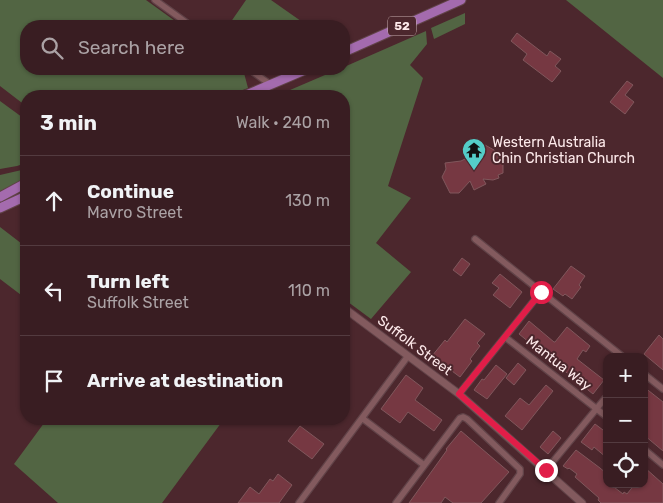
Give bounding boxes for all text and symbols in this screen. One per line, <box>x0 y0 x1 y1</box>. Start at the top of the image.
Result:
road number: 52 <box>388 16 416 36</box>
search box <box>20 20 350 75</box>
icon: search <box>38 34 66 62</box>
text: Search here <box>78 36 185 59</box>
text: 3 min <box>40 110 97 135</box>
text: Walk · 240 m <box>236 113 330 132</box>
place label: Western Australia Chin Christian Church <box>492 134 635 167</box>
temple icon: Western Australia Chin Christian Church <box>461 137 487 171</box>
text: Continue <box>87 180 174 203</box>
icon: ahead <box>40 187 68 215</box>
text: 130 m <box>285 191 330 210</box>
text: Mavro Street <box>87 203 183 222</box>
text: Turn left <box>87 270 169 293</box>
icon: left <box>40 277 68 305</box>
text: 110 m <box>288 281 330 300</box>
route start <box>530 281 553 304</box>
text: Suffolk Street <box>87 293 189 312</box>
street label: Suffolk Street <box>374 312 456 379</box>
street label: Mantua Way <box>523 333 595 394</box>
map controls <box>603 353 648 488</box>
button: + <box>603 353 648 398</box>
icon: arrive <box>40 367 68 395</box>
text: Arrive at destination <box>87 369 283 392</box>
button: − <box>603 398 648 443</box>
button: locate <box>603 443 648 488</box>
route end <box>535 459 558 482</box>

